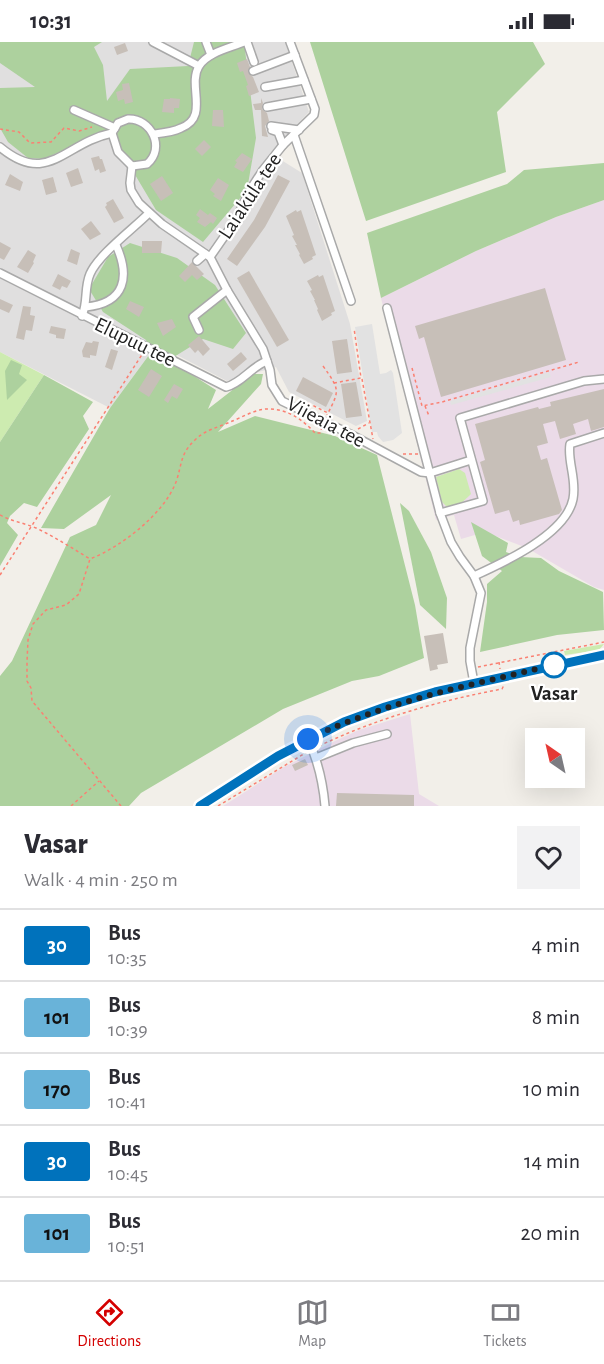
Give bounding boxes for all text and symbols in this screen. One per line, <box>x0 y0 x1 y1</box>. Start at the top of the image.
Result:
text: 10:31 <box>30 10 72 32</box>
street label: Laiaküla tee <box>215 149 285 243</box>
street label: Elupuu tee <box>91 313 179 371</box>
street label: Viieaia tee <box>283 393 369 451</box>
marker: Vasar <box>541 652 567 678</box>
place label: Vasar <box>531 683 578 704</box>
your location <box>293 724 323 754</box>
north arrow <box>525 728 585 788</box>
map controls <box>525 728 585 788</box>
button: heart <box>517 826 580 889</box>
text: Vasar <box>24 831 88 859</box>
text: Walk · 4 min · 250 m <box>24 870 178 890</box>
text: Bus <box>108 922 141 944</box>
text: 4 min <box>532 934 580 956</box>
text: 30 <box>47 935 67 956</box>
text: 10:35 <box>108 948 147 968</box>
text: Bus <box>108 994 141 1016</box>
text: 8 min <box>532 1006 580 1028</box>
text: 101 <box>44 1007 70 1028</box>
text: 10:39 <box>108 1020 148 1040</box>
text: Bus <box>108 1066 141 1088</box>
text: 10 min <box>523 1078 580 1100</box>
text: 170 <box>43 1079 71 1100</box>
text: 10:41 <box>108 1092 147 1112</box>
text: Bus <box>108 1138 141 1160</box>
text: 14 min <box>524 1150 580 1172</box>
text: 30 <box>47 1151 67 1172</box>
text: 10:45 <box>108 1164 148 1184</box>
text: Bus <box>108 1210 141 1232</box>
text: 20 min <box>520 1222 580 1244</box>
text: 101 <box>44 1223 70 1244</box>
text: 10:51 <box>108 1236 145 1256</box>
tab: Directions <box>77 1296 141 1351</box>
tab: Map <box>296 1296 329 1351</box>
tab: Tickets <box>483 1296 527 1351</box>

